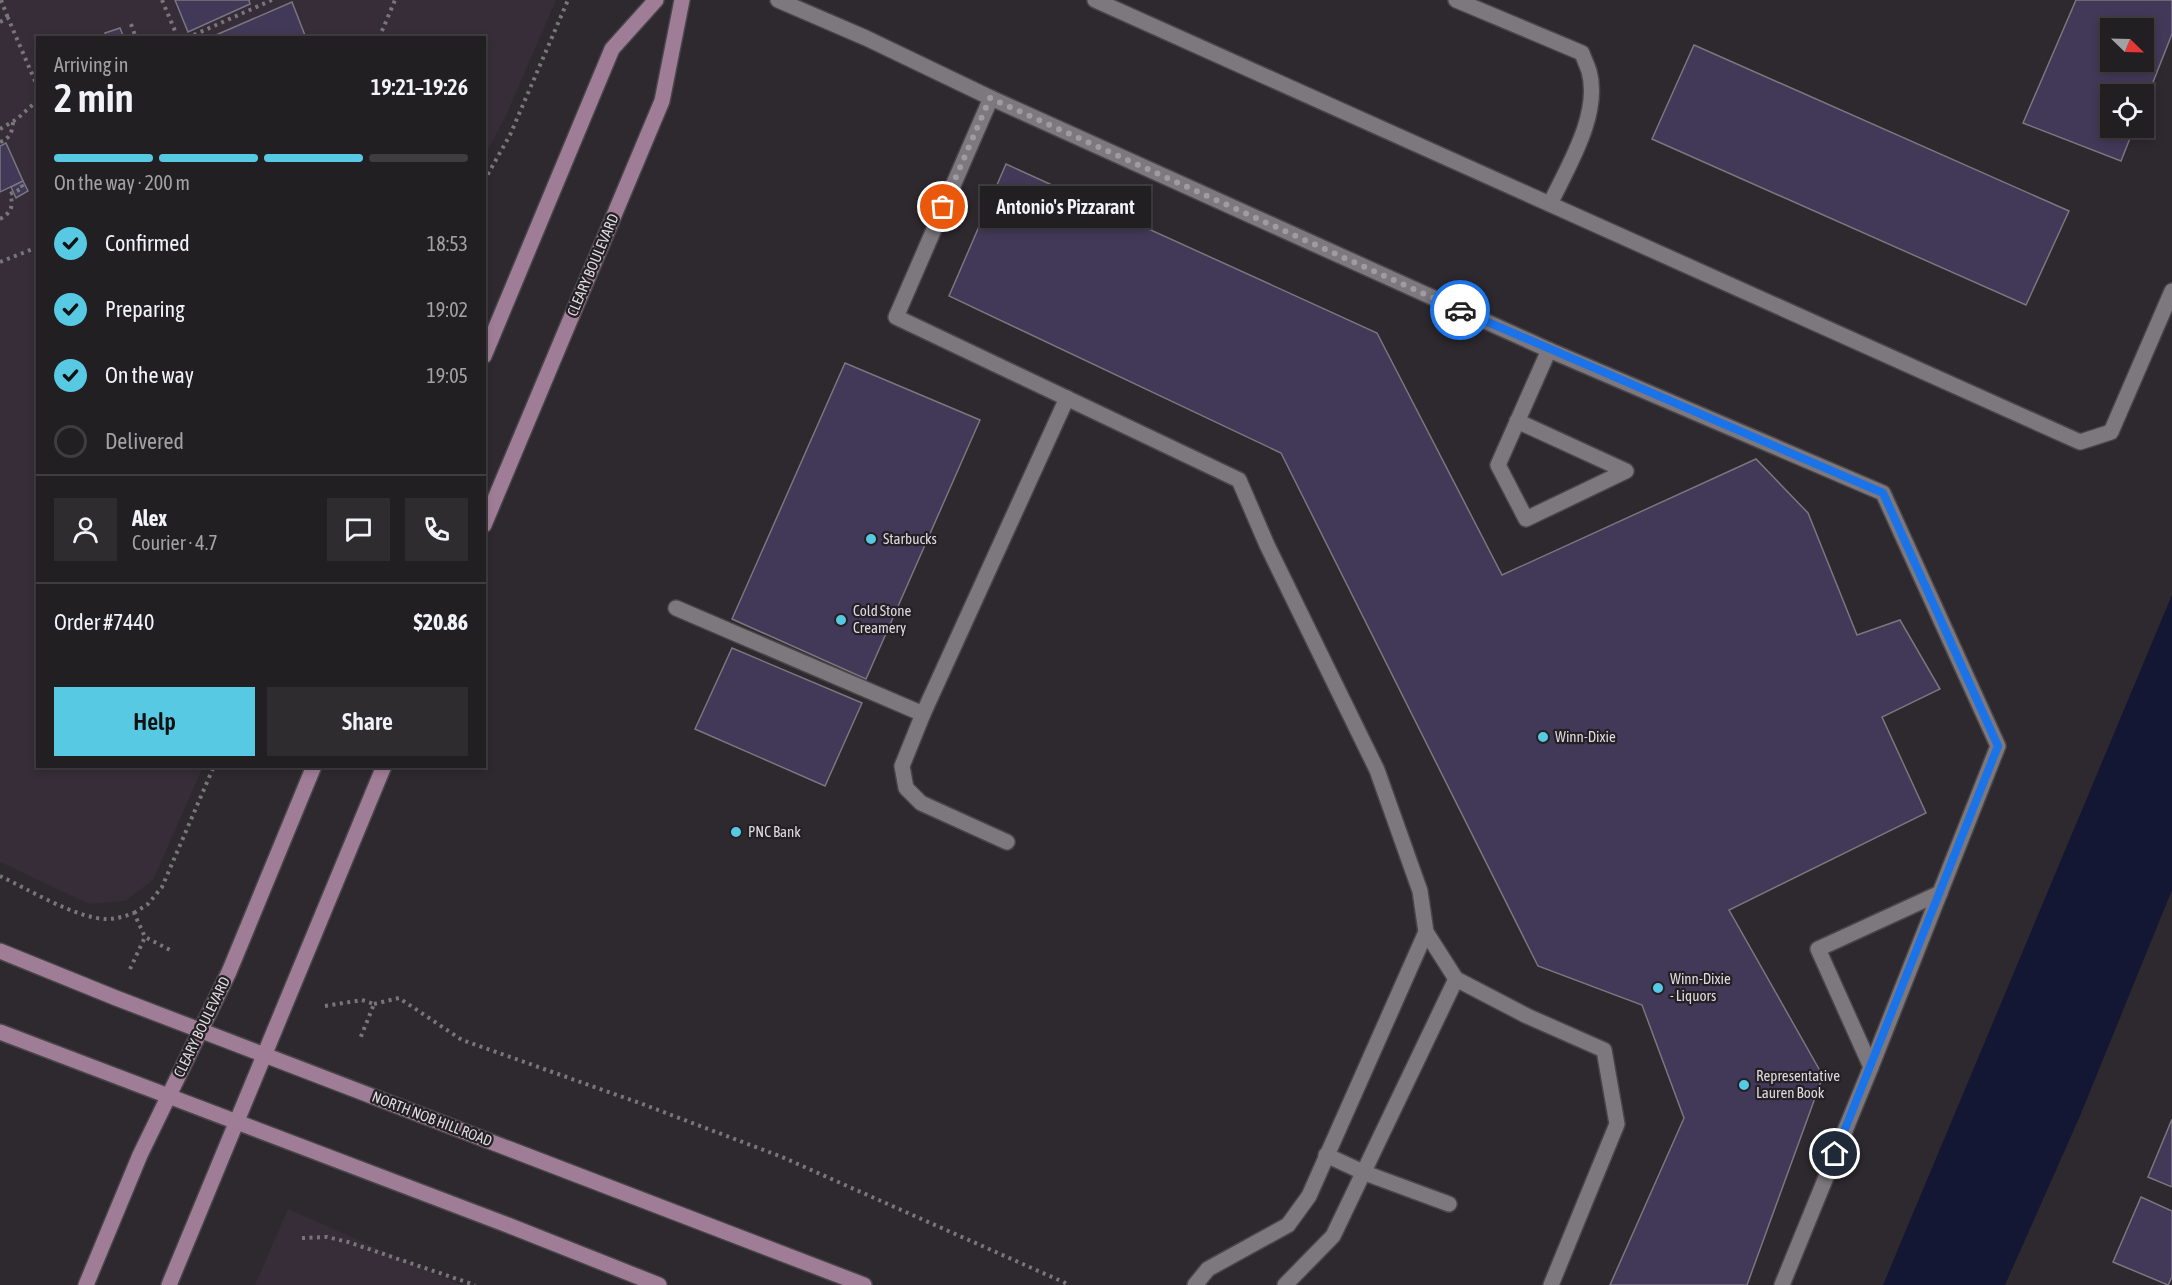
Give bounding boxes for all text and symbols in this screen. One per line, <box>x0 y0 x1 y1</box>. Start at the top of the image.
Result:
north arrow <box>2100 18 2154 72</box>
map controls <box>2100 18 2154 138</box>
text: Arriving in <box>54 53 128 76</box>
text: 19:21–19:26 <box>371 74 468 100</box>
text: 2 min <box>54 76 134 120</box>
button: locate <box>2100 84 2154 138</box>
text: On the way · 200 m <box>54 171 190 194</box>
pin <box>917 181 968 232</box>
callout: Antonio's Pizzarant <box>979 186 1150 228</box>
icon: bag <box>926 190 959 223</box>
text: Antonio's Pizzarant <box>996 195 1135 218</box>
street label: CLEARY BOULEVARD <box>563 211 622 319</box>
icon: check <box>54 227 87 260</box>
text: Confirmed <box>105 230 190 256</box>
text: 18:53 <box>427 232 468 255</box>
courier <box>1430 280 1490 340</box>
icon: check <box>54 293 87 326</box>
icon: car <box>1444 294 1477 327</box>
text: Preparing <box>105 296 185 322</box>
text: 19:02 <box>426 298 468 321</box>
icon: check <box>54 359 87 392</box>
text: On the way <box>105 362 194 388</box>
text: 19:05 <box>426 364 468 387</box>
text: Delivered <box>105 428 184 454</box>
button: person <box>54 498 117 561</box>
button: chat <box>327 498 390 561</box>
button: phone <box>405 498 468 561</box>
text: Alex <box>132 505 167 531</box>
place label: Starbucks <box>883 530 937 547</box>
text: Courier · 4.7 <box>132 531 218 554</box>
marker: Starbucks <box>864 532 878 546</box>
place label: Cold Stone Creamery <box>853 602 912 636</box>
text: Order #7440 <box>54 609 154 635</box>
text: $20.86 <box>413 609 468 635</box>
marker: Cold Stone Creamery <box>834 613 848 627</box>
button: Help <box>54 687 255 756</box>
button: Share <box>267 687 468 756</box>
place label: Winn-Dixie <box>1555 728 1616 745</box>
marker: Winn-Dixie <box>1536 730 1550 744</box>
place label: PNC Bank <box>748 823 801 840</box>
marker: PNC Bank <box>729 825 743 839</box>
place label: Winn-Dixie - Liquors <box>1670 970 1731 1004</box>
street label: CLEARY BOULEVARD <box>170 974 233 1080</box>
marker: Winn-Dixie - Liquors <box>1651 981 1665 995</box>
place label: Representative Lauren Book <box>1756 1067 1840 1101</box>
marker: Representative Lauren Book <box>1737 1078 1751 1092</box>
street label: NORTH NOB HILL ROAD <box>370 1088 495 1149</box>
pin <box>1809 1128 1860 1179</box>
icon: home <box>1818 1137 1851 1170</box>

